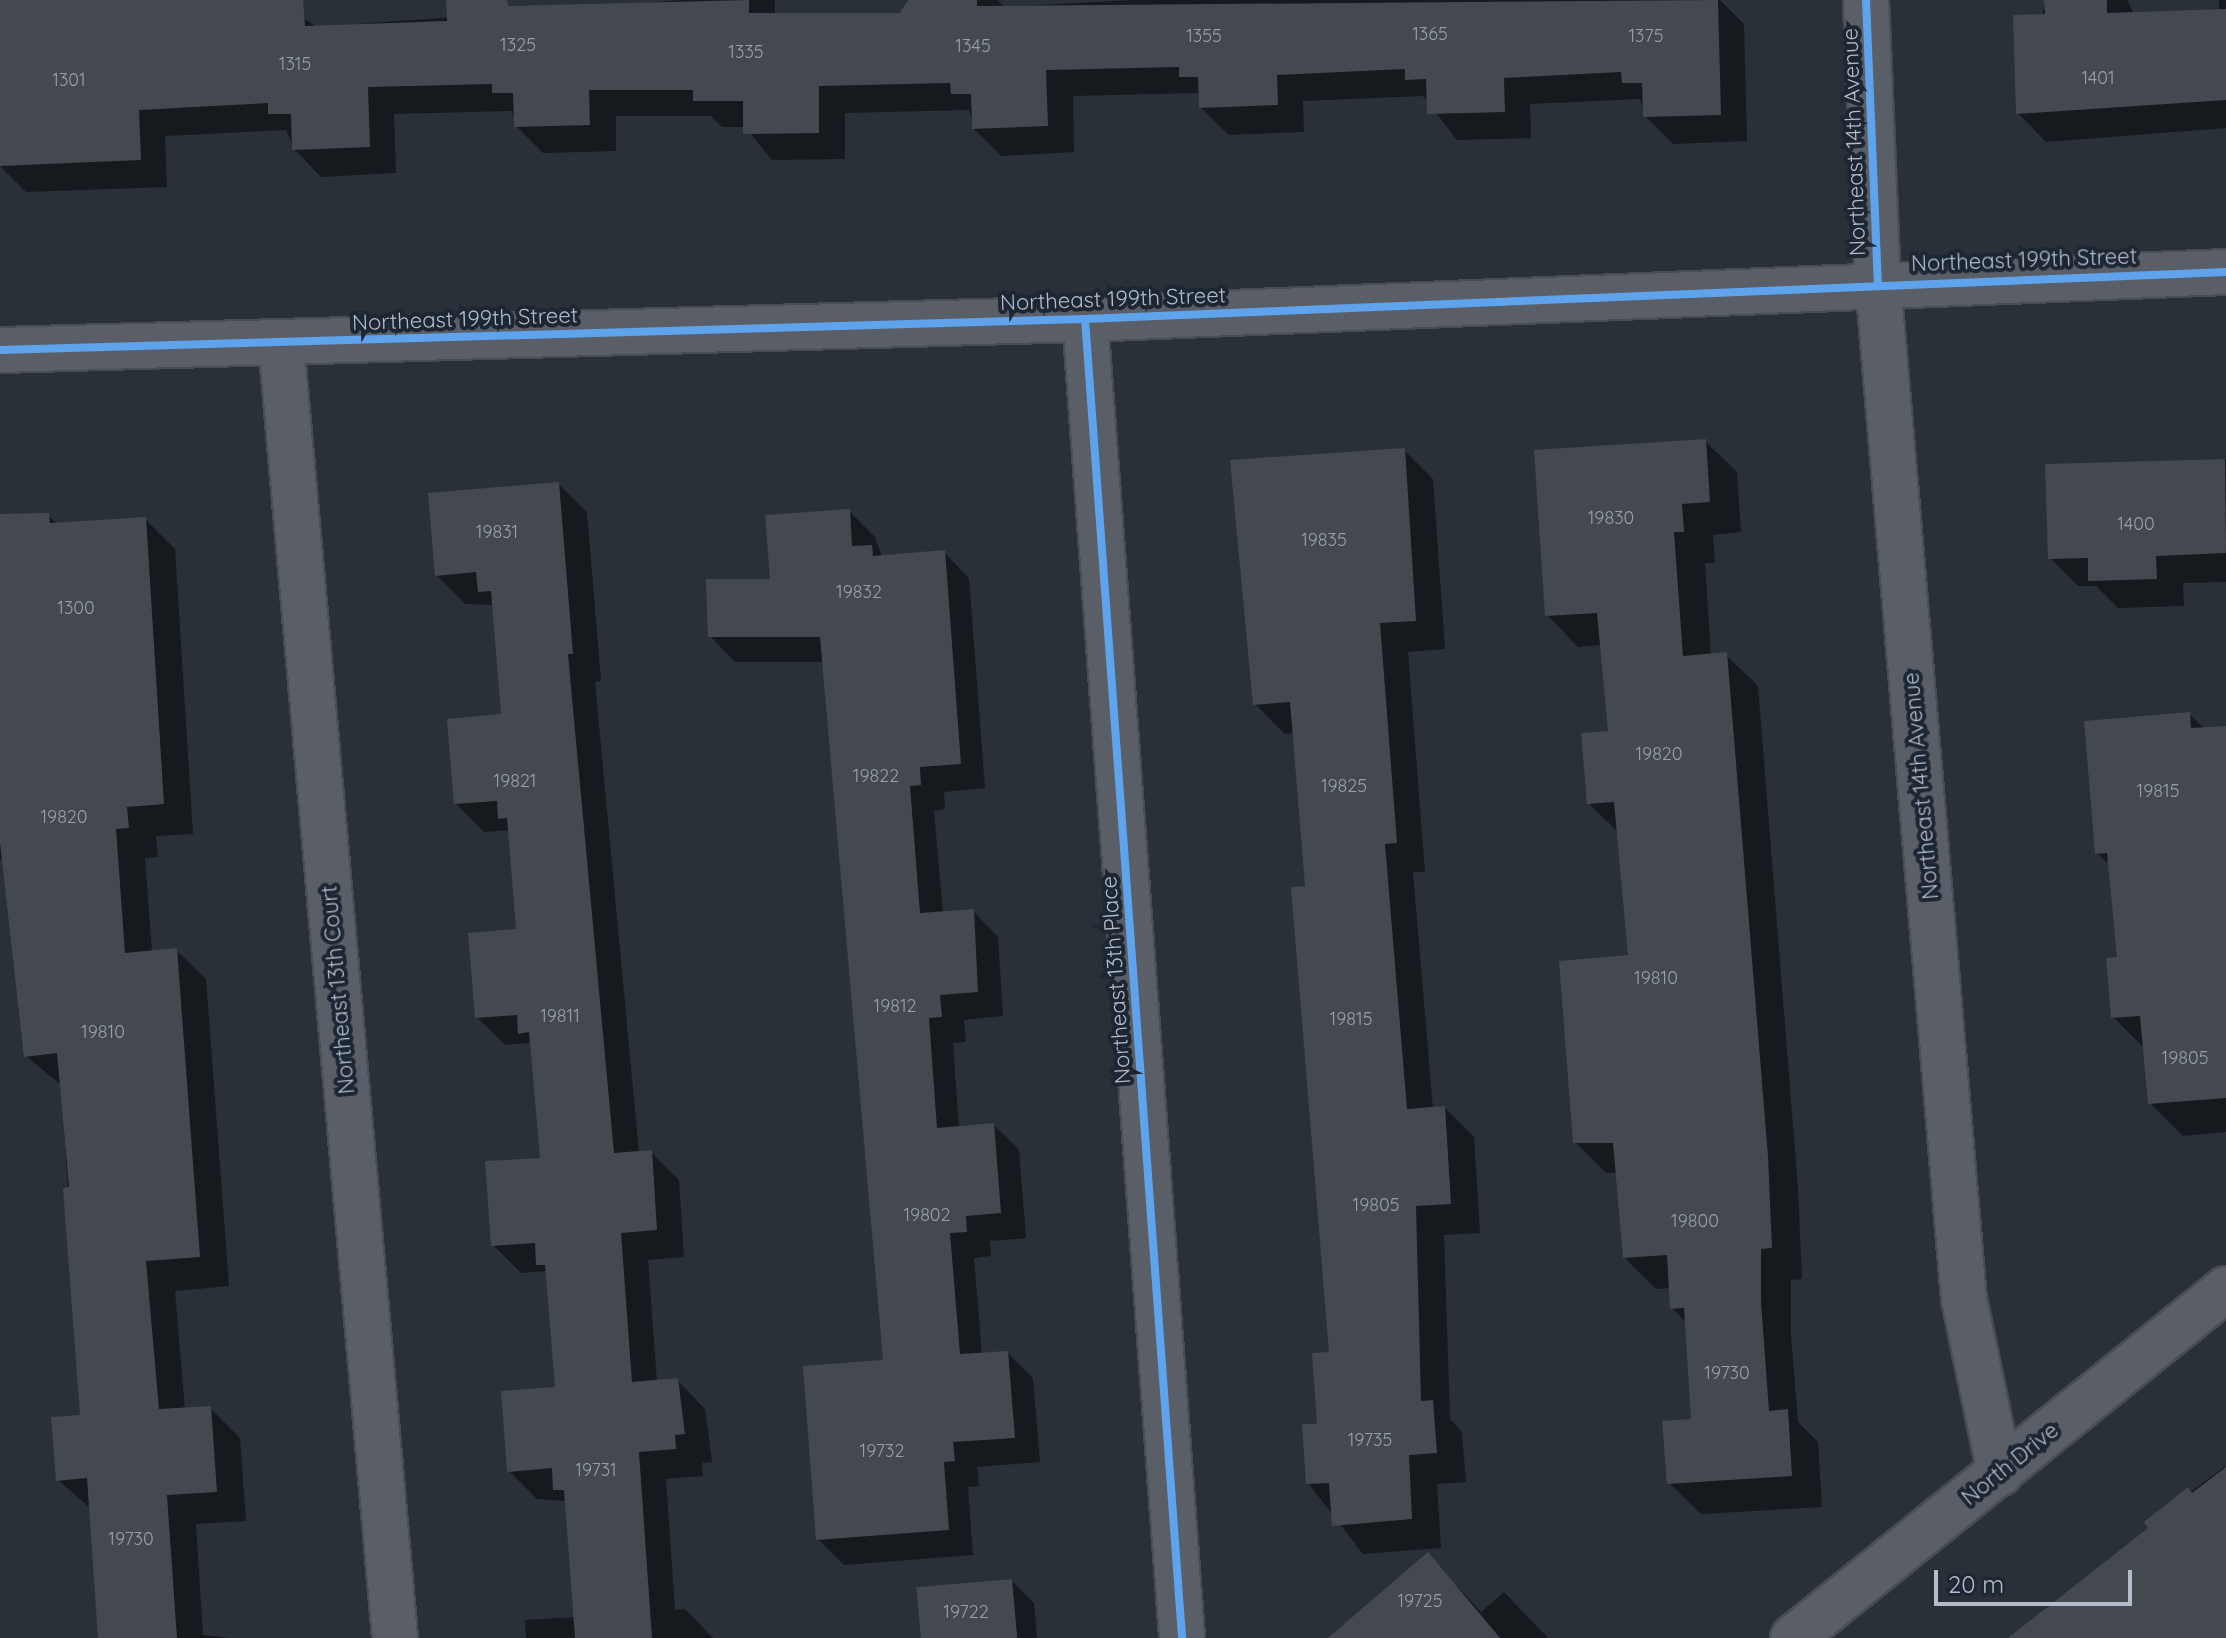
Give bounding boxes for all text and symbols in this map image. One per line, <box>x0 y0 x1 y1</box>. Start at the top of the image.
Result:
house number: 1365 <box>1412 23 1448 45</box>
house number: 1355 <box>1186 25 1222 47</box>
house number: 1375 <box>1628 25 1664 47</box>
street label: Northeast 14th Avenue <box>1837 28 1871 256</box>
house number: 1325 <box>500 34 536 56</box>
house number: 1345 <box>955 35 991 57</box>
house number: 1335 <box>728 41 764 63</box>
house number: 1315 <box>279 53 311 75</box>
house number: 1401 <box>2081 67 2115 89</box>
house number: 1301 <box>52 69 86 91</box>
street label: Northeast 199th Street <box>1911 243 2137 277</box>
street label: Northeast 199th Street <box>1000 282 1226 316</box>
street label: Northeast 199th Street <box>352 302 578 336</box>
house number: 19830 <box>1588 507 1634 529</box>
house number: 1400 <box>2117 513 2155 535</box>
house number: 19831 <box>476 521 518 543</box>
house number: 19835 <box>1301 529 1347 551</box>
house number: 19832 <box>836 581 882 603</box>
house number: 1300 <box>57 597 95 619</box>
street label: Northeast 14th Avenue <box>1898 671 1944 901</box>
house number: 19820 <box>1635 743 1683 765</box>
house number: 19822 <box>853 765 899 787</box>
house number: 19821 <box>493 770 537 792</box>
house number: 19825 <box>1321 775 1367 797</box>
house number: 19815 <box>2137 780 2179 802</box>
house number: 19820 <box>40 806 88 828</box>
street label: Northeast 13th Place <box>1096 875 1136 1085</box>
street label: Northeast 13th Court <box>316 885 360 1095</box>
house number: 19810 <box>1634 967 1678 989</box>
house number: 19812 <box>873 995 917 1017</box>
house number: 19811 <box>540 1005 580 1027</box>
house number: 19815 <box>1330 1008 1372 1030</box>
house number: 19810 <box>81 1021 125 1043</box>
house number: 19805 <box>2162 1047 2208 1069</box>
house number: 19805 <box>1353 1194 1399 1216</box>
house number: 19802 <box>903 1204 951 1226</box>
house number: 19800 <box>1671 1210 1719 1232</box>
house number: 19730 <box>1704 1362 1750 1384</box>
street label: North Drive <box>1956 1417 2064 1511</box>
house number: 19735 <box>1348 1429 1392 1451</box>
house number: 19732 <box>860 1440 904 1462</box>
house number: 19731 <box>575 1459 617 1481</box>
house number: 19730 <box>108 1528 154 1550</box>
scale bar <box>1938 1554 2136 1604</box>
text: 20 m <box>1948 1569 2004 1599</box>
house number: 19725 <box>1397 1590 1443 1612</box>
house number: 19722 <box>943 1601 989 1623</box>

